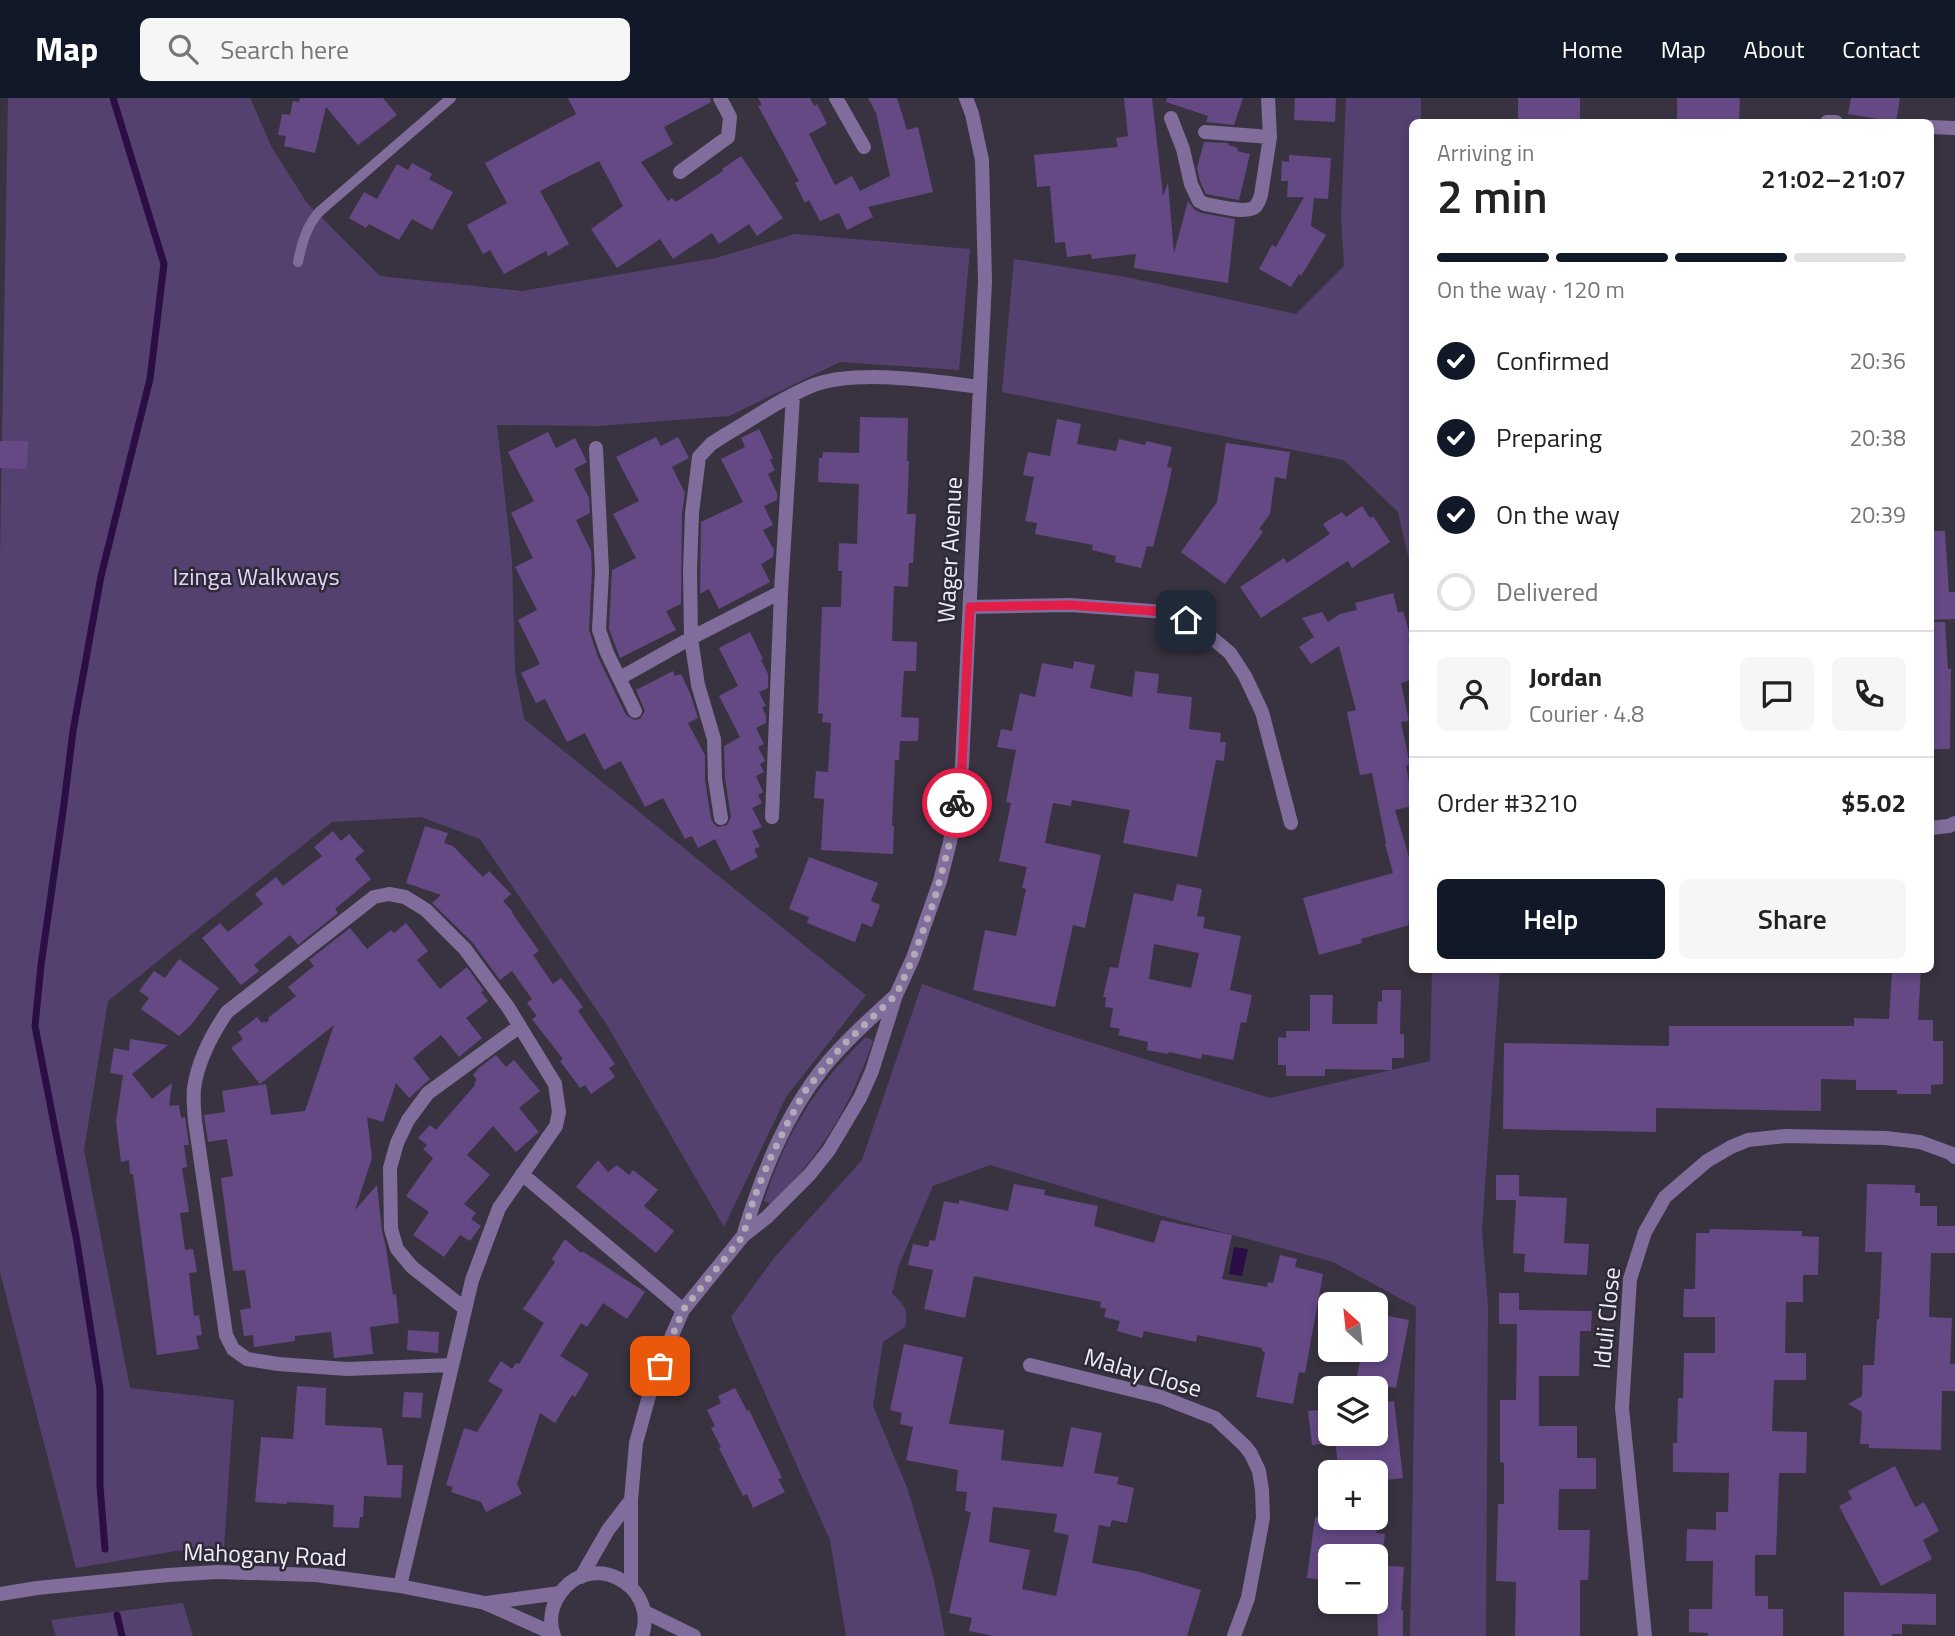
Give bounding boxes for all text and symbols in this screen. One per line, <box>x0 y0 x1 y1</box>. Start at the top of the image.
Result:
search box <box>140 18 630 81</box>
text: Map <box>35 24 98 74</box>
icon: search <box>164 30 202 68</box>
text: Search here <box>220 30 349 69</box>
text: Home <box>1562 31 1623 67</box>
text: Map <box>1661 31 1706 67</box>
text: About <box>1744 31 1804 67</box>
text: Contact <box>1842 31 1920 67</box>
text: Arriving in <box>1437 135 1534 170</box>
text: 21:02–21:07 <box>1761 159 1906 198</box>
text: 2 min <box>1437 161 1548 231</box>
text: On the way · 120 m <box>1437 272 1625 307</box>
text: Confirmed <box>1496 341 1610 380</box>
icon: check <box>1437 342 1475 380</box>
text: 20:36 <box>1849 343 1906 378</box>
text: Preparing <box>1496 418 1602 457</box>
icon: check <box>1437 419 1475 457</box>
text: 20:38 <box>1849 420 1906 455</box>
street label: Wager Avenue <box>927 476 971 624</box>
text: On the way <box>1496 495 1620 534</box>
icon: check <box>1437 496 1475 534</box>
text: 20:39 <box>1849 497 1906 532</box>
park label: Izinga Walkways <box>172 558 340 594</box>
text: Delivered <box>1496 572 1599 611</box>
pin <box>1156 590 1216 650</box>
icon: home <box>1167 601 1205 639</box>
button: person <box>1437 657 1511 731</box>
text: Jordan <box>1529 657 1602 696</box>
button: chat <box>1740 657 1814 731</box>
button: phone <box>1832 657 1906 731</box>
text: Courier · 4.8 <box>1529 696 1644 731</box>
courier <box>922 768 992 838</box>
text: Order #3210 <box>1437 783 1577 822</box>
text: $5.02 <box>1841 783 1906 822</box>
icon: bike <box>938 784 976 822</box>
button: Help <box>1437 879 1665 959</box>
button: Share <box>1679 879 1906 959</box>
street label: Iduli Close <box>1583 1265 1629 1370</box>
north arrow <box>1318 1292 1388 1362</box>
map controls <box>1318 1292 1388 1614</box>
pin <box>630 1336 690 1396</box>
street label: Malay Close <box>1080 1338 1206 1406</box>
icon: bag <box>641 1347 679 1385</box>
button: layers <box>1318 1376 1388 1446</box>
button: + <box>1318 1460 1388 1530</box>
street label: Mahogany Road <box>183 1533 347 1575</box>
button: − <box>1318 1544 1388 1614</box>

